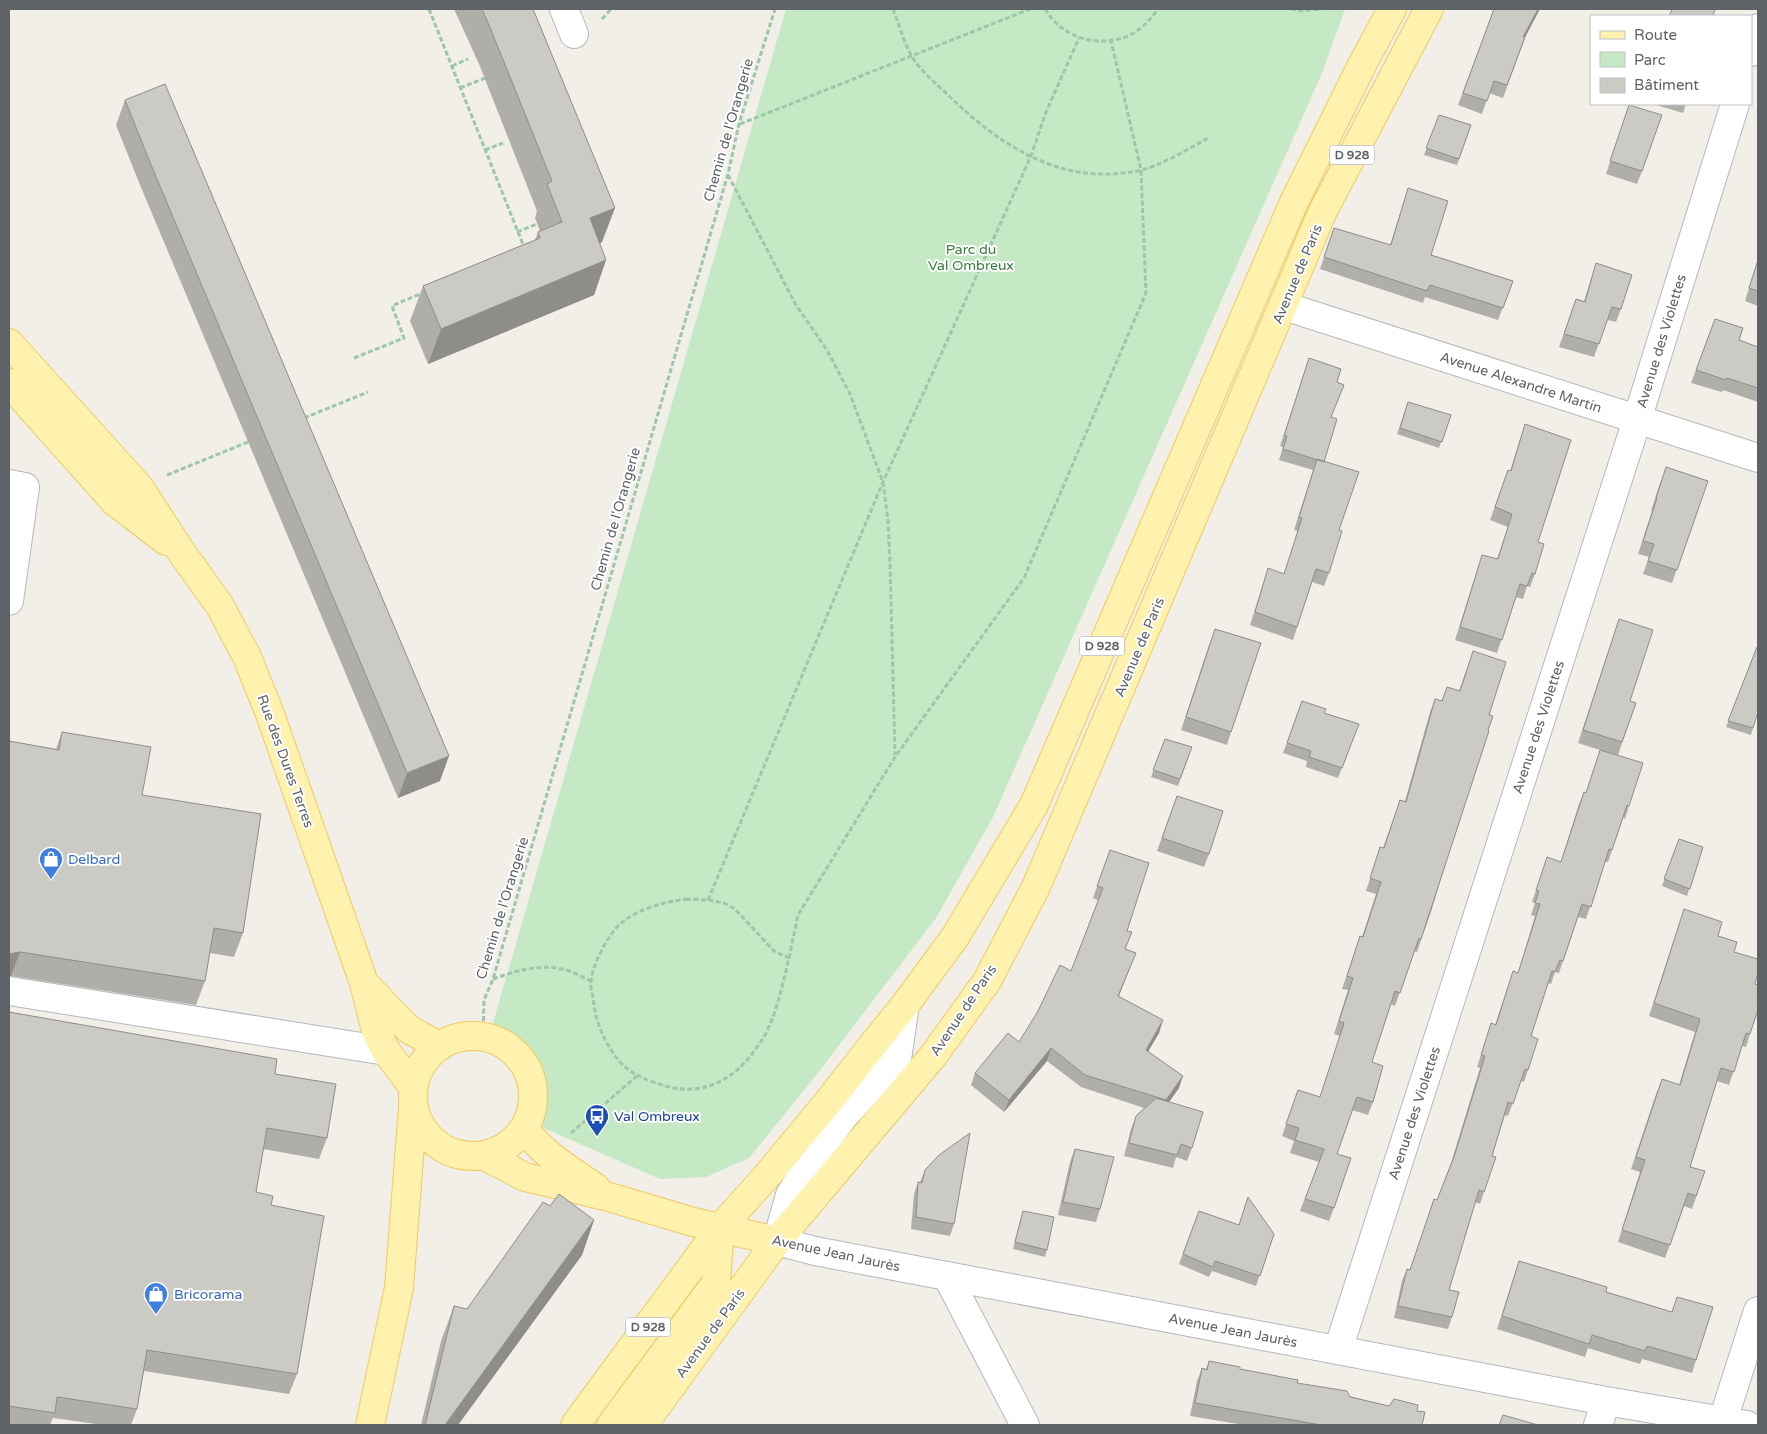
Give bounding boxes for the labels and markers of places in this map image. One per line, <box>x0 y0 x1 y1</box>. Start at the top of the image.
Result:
shop icon: Delbard <box>38 846 64 880</box>
place label: Delbard <box>68 851 120 868</box>
bus stop icon: Val Ombreux <box>584 1103 610 1137</box>
place label: Val Ombreux <box>614 1108 700 1125</box>
shop icon: Bricorama <box>143 1281 169 1315</box>
place label: Bricorama <box>174 1286 242 1303</box>

